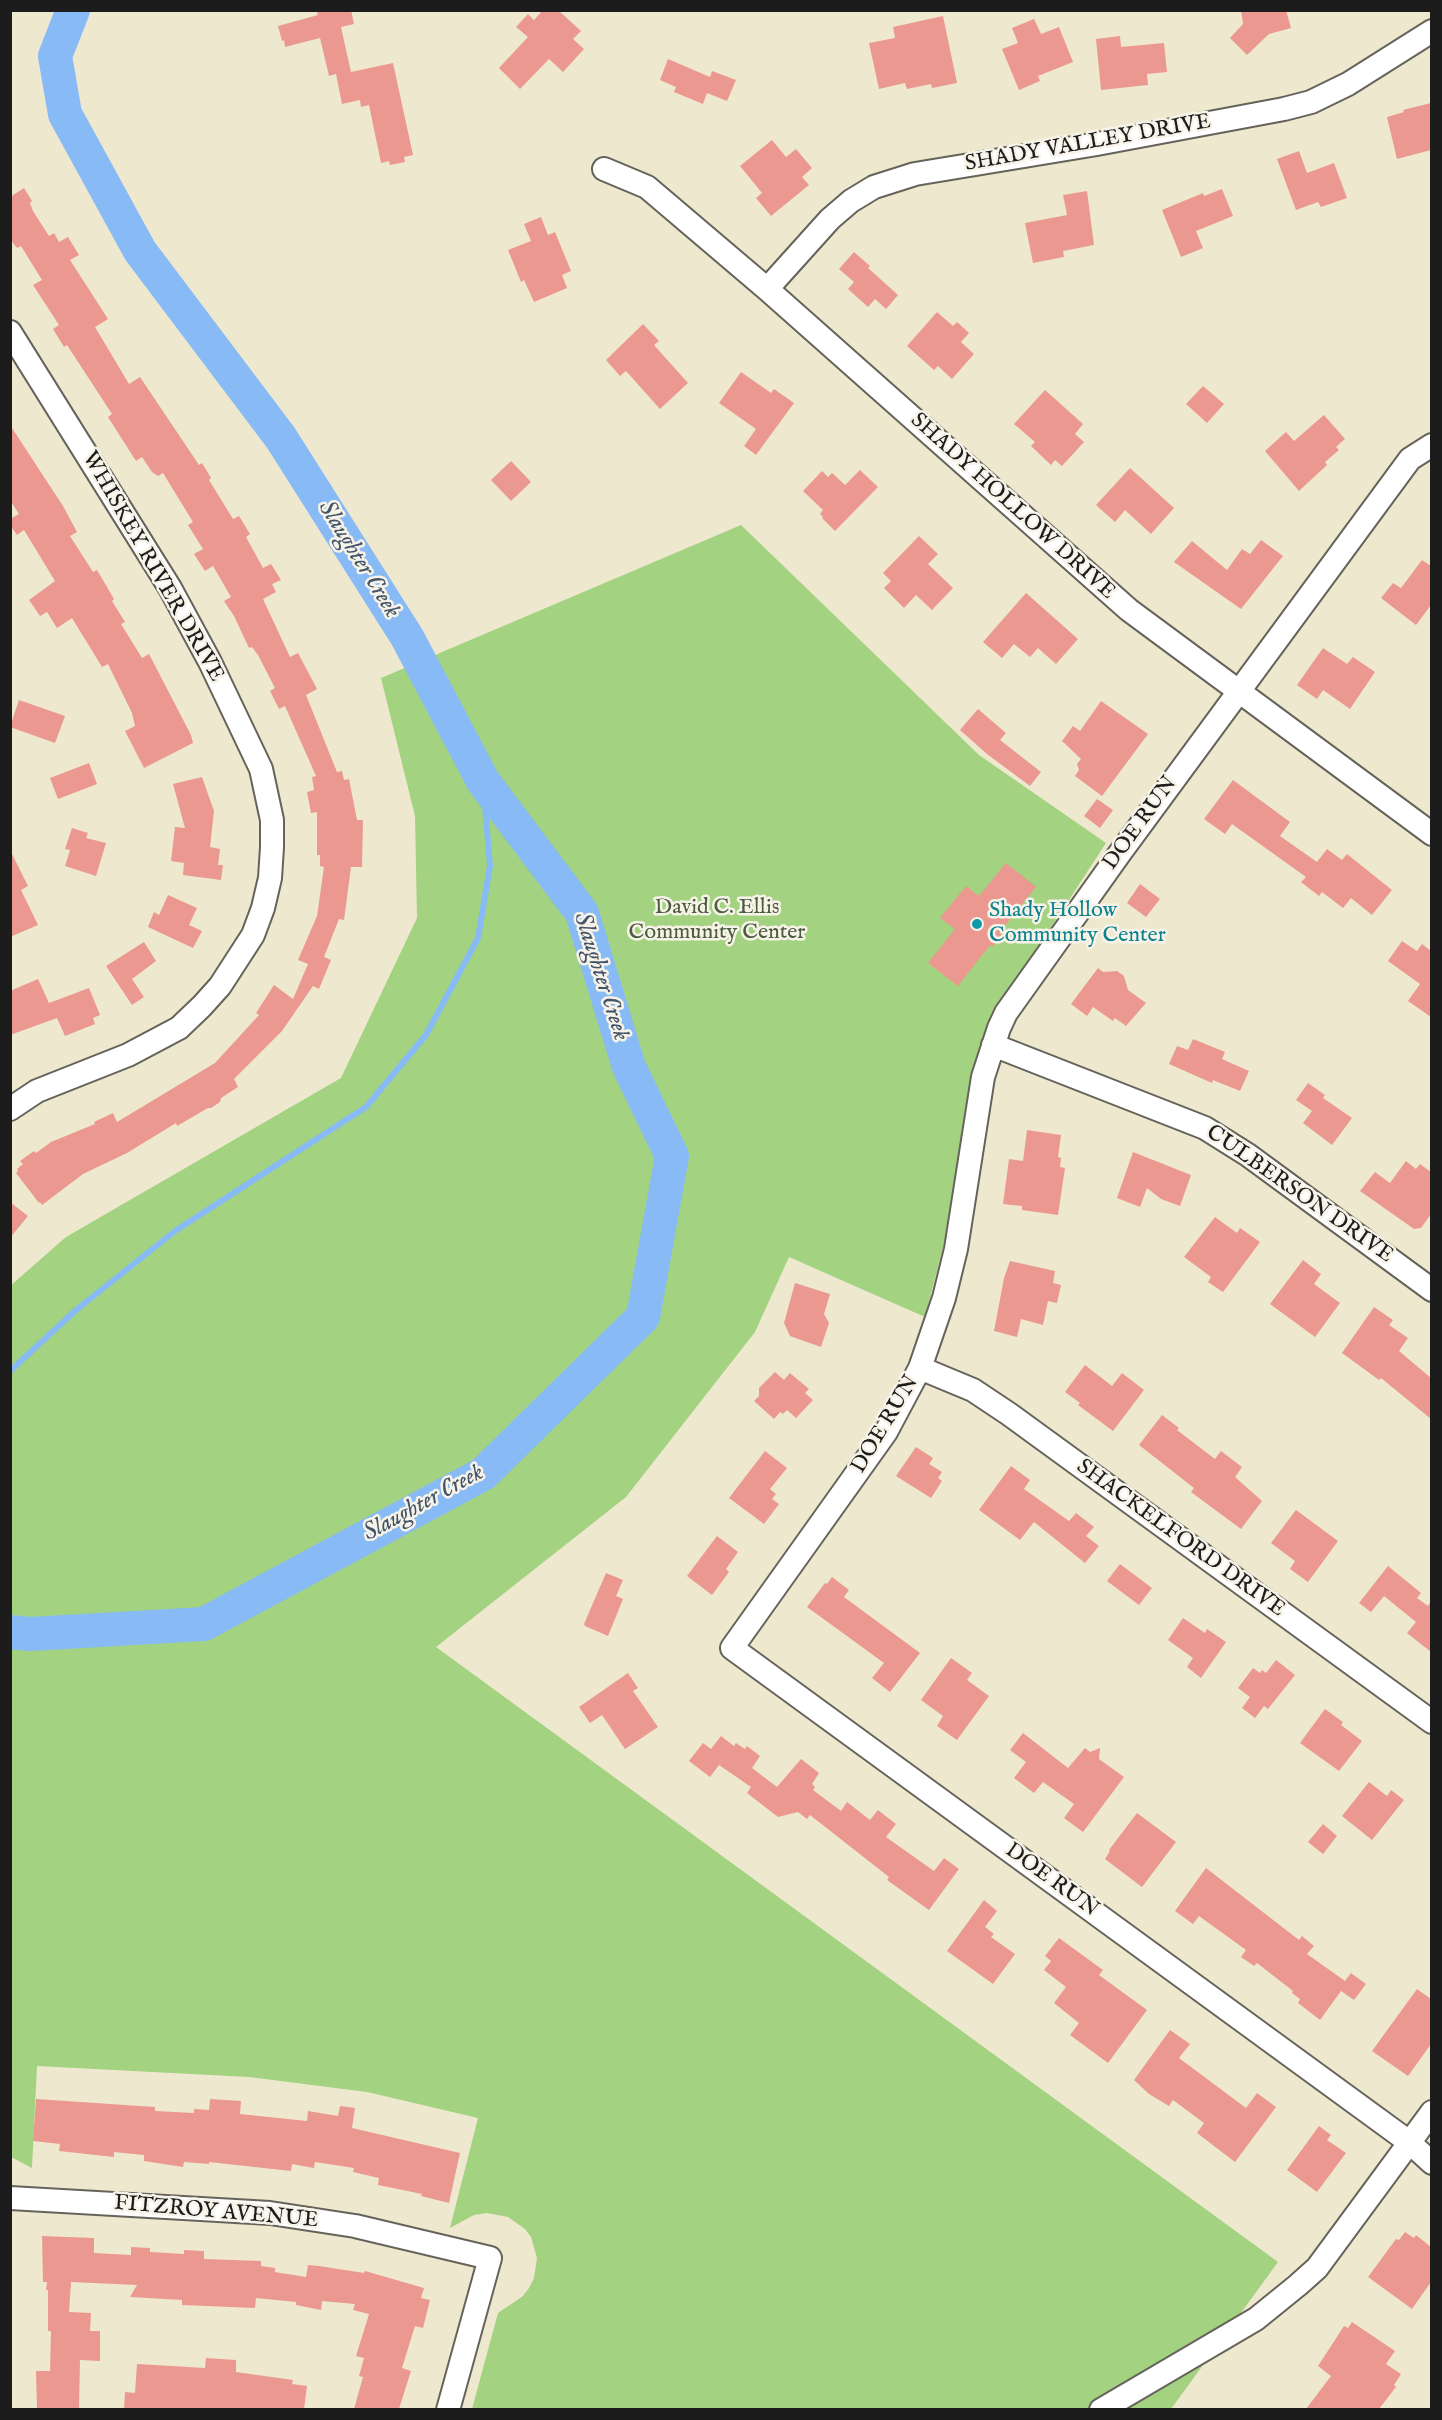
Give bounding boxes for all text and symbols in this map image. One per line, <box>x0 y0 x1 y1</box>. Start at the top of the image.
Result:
street label: SHADY VALLEY DRIVE <box>963 109 1213 179</box>
street label: SHADY HOLLOW DRIVE <box>904 408 1120 606</box>
street label: WHISKEY RIVER DRIVE <box>75 447 229 687</box>
water label: Slaughter Creek <box>311 496 405 624</box>
street label: DOE RUN <box>1098 772 1184 876</box>
park label: David C. Ellis Community Center <box>629 895 805 946</box>
place label: Shady Hollow Community Center <box>989 898 1166 950</box>
water label: Slaughter Creek <box>566 909 634 1045</box>
marker: Shady Hollow Community Center <box>970 917 984 931</box>
street label: CULBERSON DRIVE <box>1200 1120 1398 1270</box>
street label: DOE RUN <box>847 1371 925 1479</box>
street label: SHACKELFORD DRIVE <box>1071 1454 1289 1624</box>
water label: Slaughter Creek <box>359 1459 489 1549</box>
street label: DOE RUN <box>999 1838 1103 1924</box>
street label: FITZROY AVENUE <box>113 2191 319 2235</box>

